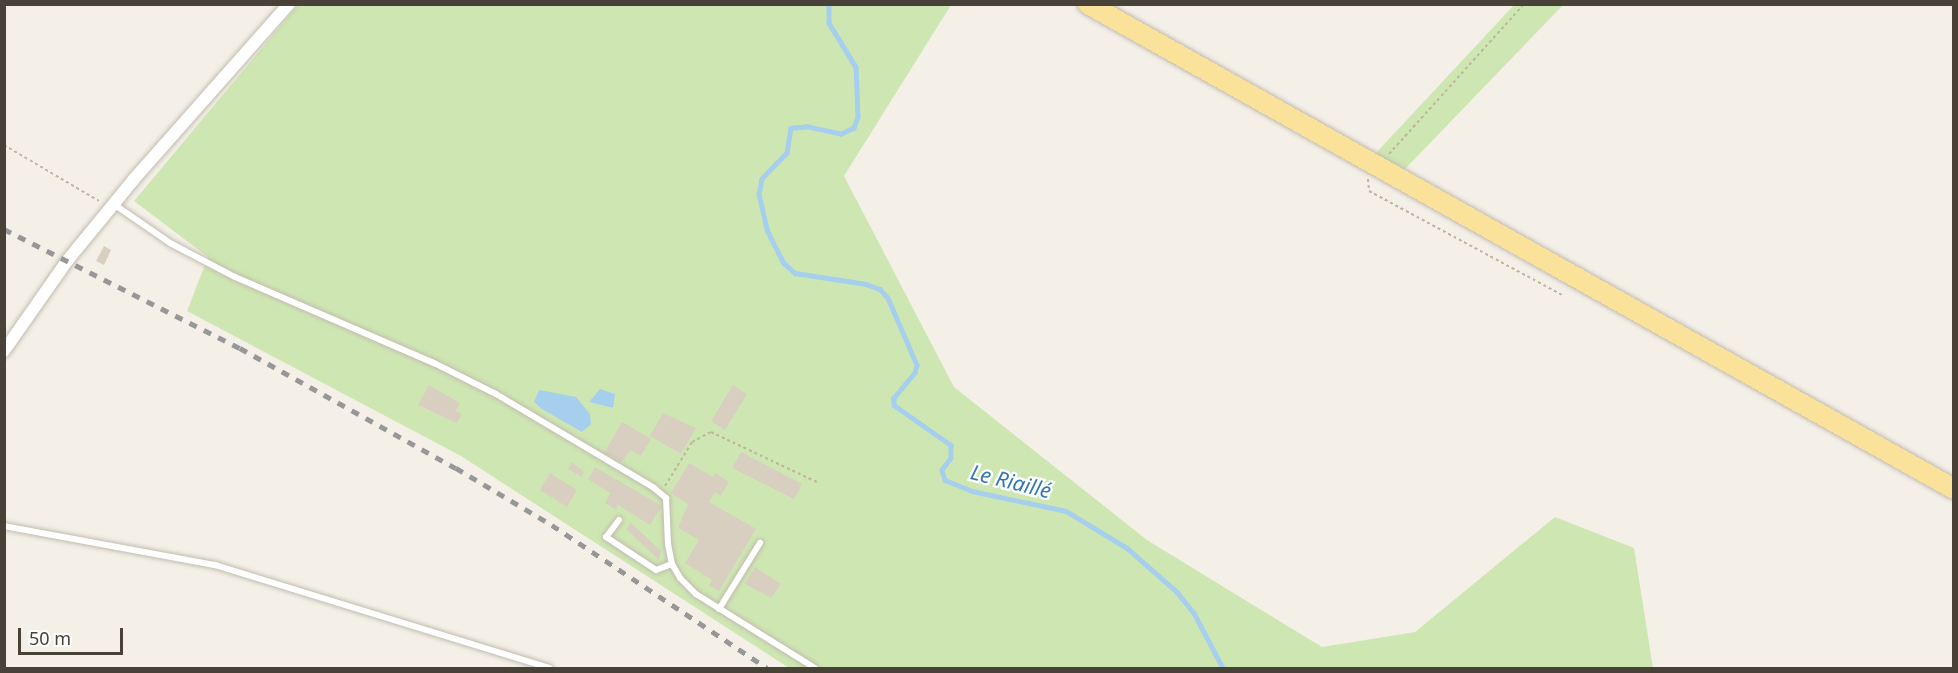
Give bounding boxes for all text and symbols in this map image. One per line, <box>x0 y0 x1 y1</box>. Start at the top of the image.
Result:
water label: Le Riaillé <box>968 459 1054 503</box>
scale bar <box>21 616 126 654</box>
text: 50 m <box>29 626 71 650</box>

